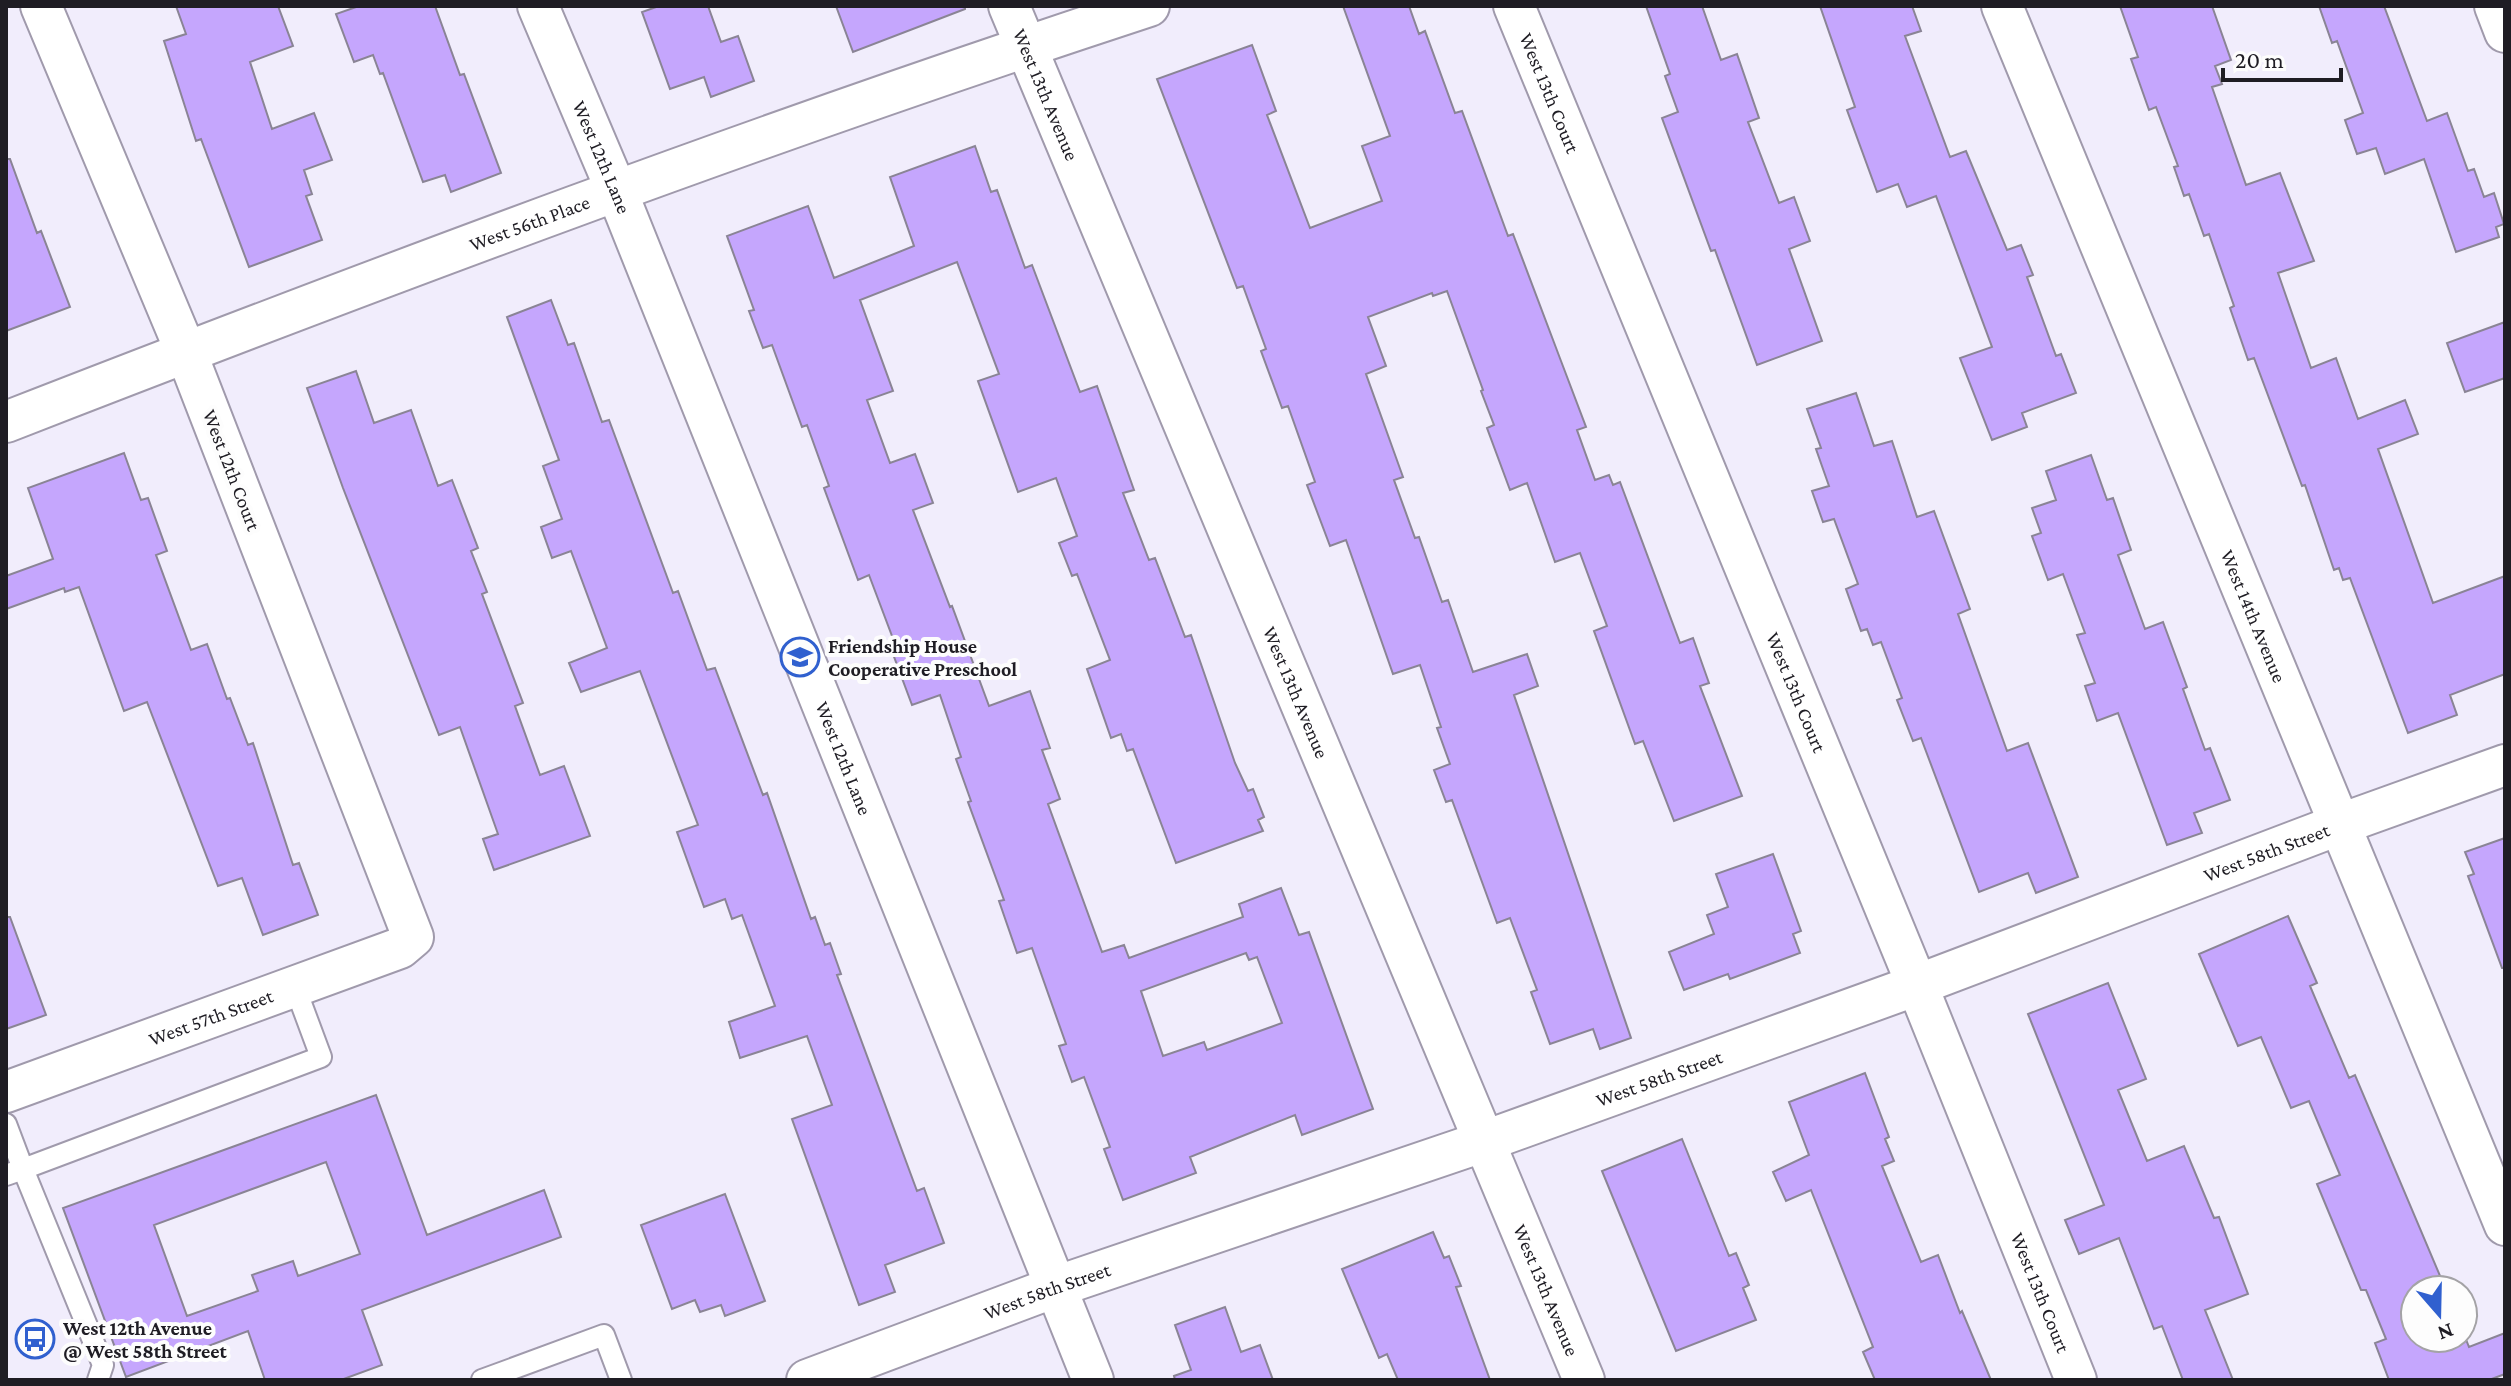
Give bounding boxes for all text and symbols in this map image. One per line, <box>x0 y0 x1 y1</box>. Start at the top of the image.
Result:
street label: West 13th Avenue <box>1009 25 1083 164</box>
street label: West 13th Court <box>1515 30 1584 157</box>
scale bar <box>2223 32 2341 82</box>
text: 20 m <box>2235 46 2284 73</box>
street label: West 12th Lane <box>568 97 636 217</box>
street label: West 56th Place <box>466 191 593 255</box>
street label: West 12th Court <box>199 406 265 534</box>
street label: West 14th Avenue <box>2217 547 2291 686</box>
street label: West 13th Avenue <box>1259 623 1334 762</box>
street label: West 13th Court <box>1762 629 1831 756</box>
place label: Friendship House Cooperative Preschool <box>828 635 1017 680</box>
school or university icon: Friendship House Cooperative Preschool <box>779 636 821 678</box>
street label: West 12th Lane <box>811 698 877 818</box>
street label: West 58th Street <box>2200 818 2333 886</box>
street label: West 57th Street <box>146 984 276 1050</box>
street label: West 58th Street <box>1593 1045 1726 1111</box>
street label: West 13th Avenue <box>1509 1221 1584 1359</box>
street label: West 13th Court <box>2007 1229 2075 1356</box>
street label: West 58th Street <box>981 1258 1113 1324</box>
north arrow <box>2399 1274 2479 1354</box>
place label: West 12th Avenue @ West 58th Street <box>62 1317 228 1362</box>
bus stop icon: West 12th Avenue @ West 58th Street <box>14 1318 56 1360</box>
text: N <box>2434 1318 2457 1347</box>

